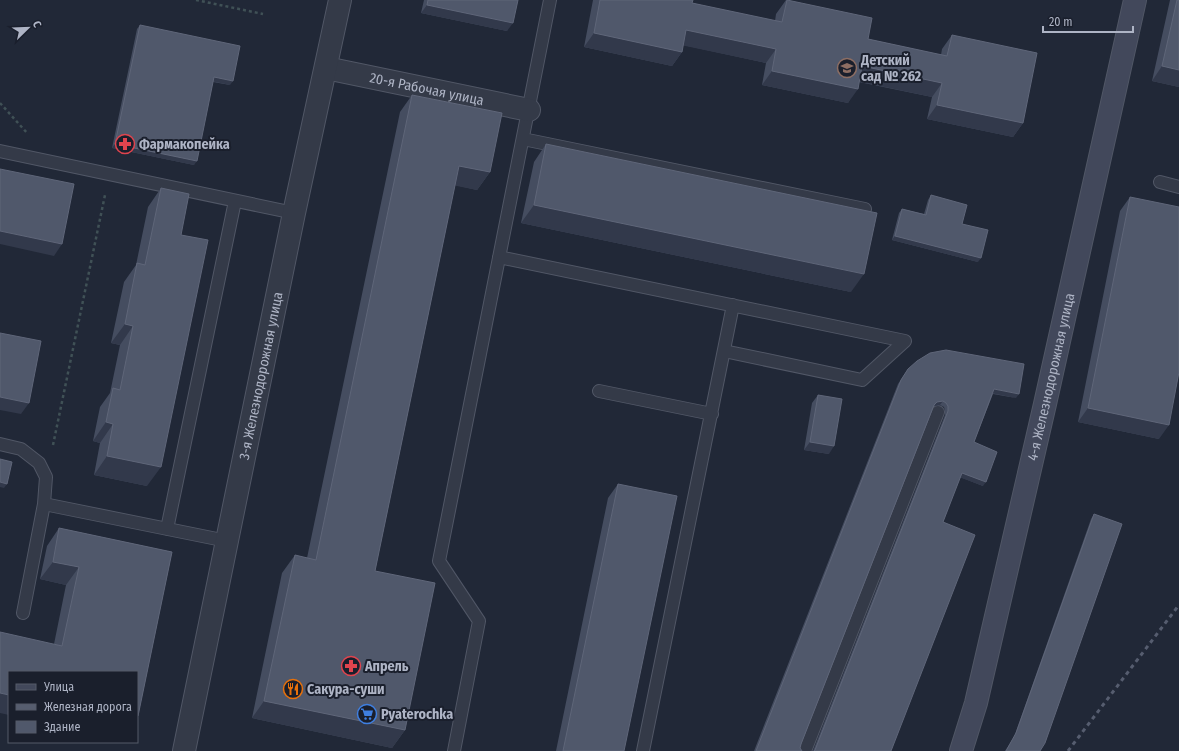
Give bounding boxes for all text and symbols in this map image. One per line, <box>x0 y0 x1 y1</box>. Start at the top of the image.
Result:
north arrow <box>8 8 48 48</box>
scale bar <box>1043 8 1133 34</box>
text: 20 m <box>1049 15 1073 29</box>
text: С <box>30 19 44 30</box>
place label: Детский сад № 262 <box>860 52 922 85</box>
school or university icon: Детский сад № 262 <box>836 57 858 79</box>
street label: 20-я Рабочая улица <box>368 69 486 109</box>
pharmacy icon: Фармакопейка <box>114 133 136 155</box>
place label: Фармакопейка <box>139 136 230 153</box>
street label: 3-я Железнодорожная улица <box>235 290 286 461</box>
street label: 4-я Железнодорожная улица <box>1024 291 1078 462</box>
pharmacy icon: Апрель <box>340 655 362 677</box>
place label: Апрель <box>364 658 409 675</box>
legend <box>8 671 138 743</box>
restaurant icon: Сакура-суши <box>282 678 304 700</box>
text: Улица <box>43 680 74 694</box>
place label: Сакура-суши <box>307 681 385 698</box>
text: Железная дорога <box>44 700 132 714</box>
supermarket icon: Pyaterochka <box>356 703 378 725</box>
place label: Pyaterochka <box>381 706 453 723</box>
text: Здание <box>44 720 80 734</box>

